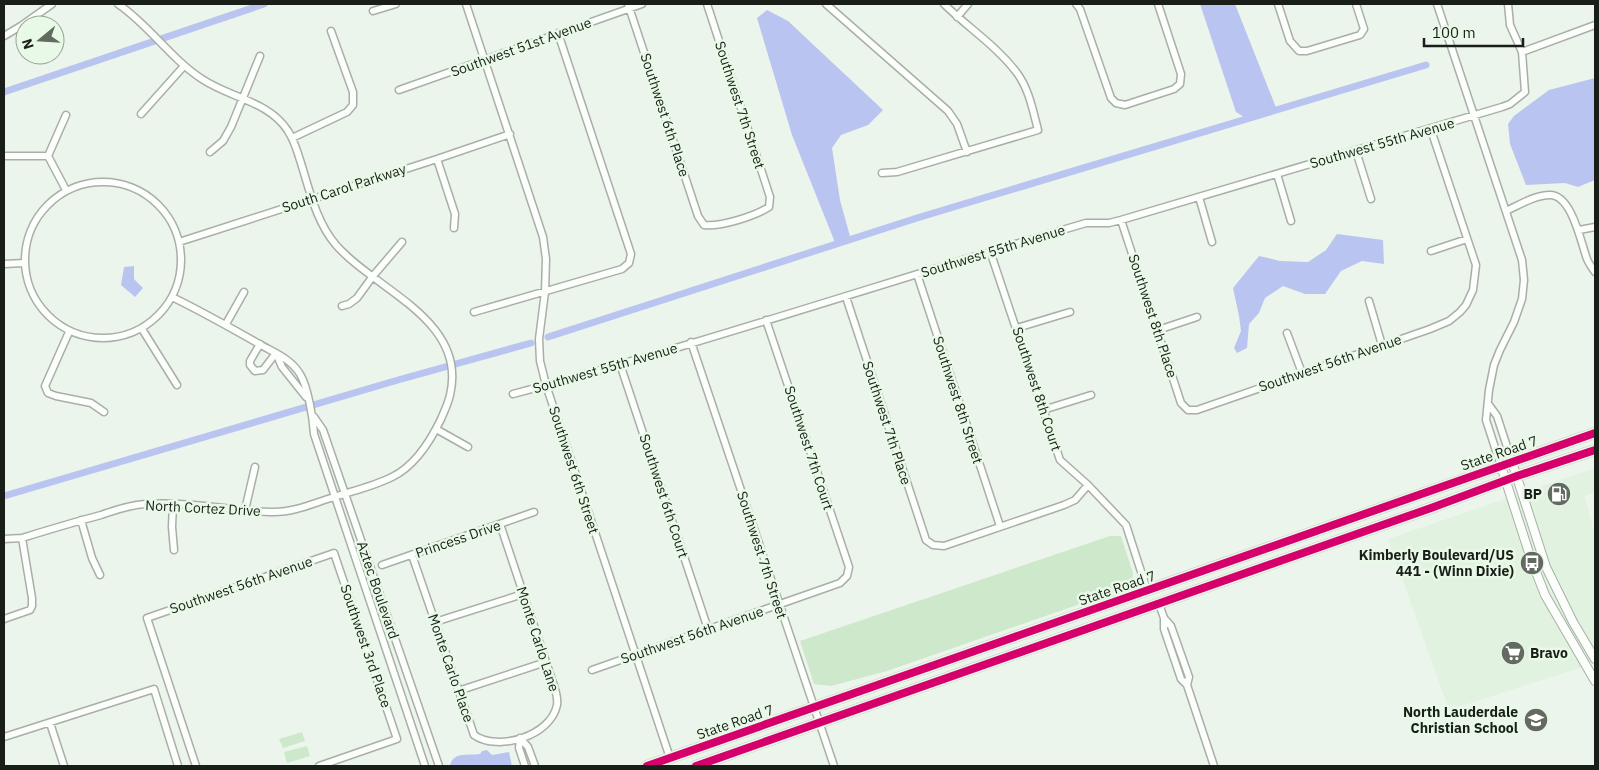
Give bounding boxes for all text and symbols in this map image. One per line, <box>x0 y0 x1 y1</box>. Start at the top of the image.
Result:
street label: Southwest 51st Avenue <box>448 13 594 81</box>
north arrow <box>15 15 65 65</box>
scale bar <box>1424 15 1523 47</box>
text: 100 m <box>1432 23 1476 42</box>
text: N <box>18 36 38 52</box>
street label: Southwest 7th Street <box>711 39 769 171</box>
street label: Southwest 6th Place <box>637 51 694 179</box>
street label: Southwest 55th Avenue <box>1308 114 1457 172</box>
street label: South Carol Parkway <box>280 159 408 217</box>
street label: Southwest 55th Avenue <box>919 220 1068 281</box>
street label: Southwest 8th Place <box>1125 252 1182 380</box>
street label: Southwest 8th Court <box>1008 325 1066 453</box>
street label: Southwest 56th Avenue <box>1256 330 1404 396</box>
street label: Southwest 8th Street <box>929 334 987 466</box>
street label: Southwest 55th Avenue <box>531 339 680 397</box>
street label: Southwest 7th Place <box>859 359 916 487</box>
street label: Southwest 7th Court <box>780 384 838 512</box>
street label: Southwest 6th Street <box>545 404 603 536</box>
street label: State Road 7 <box>1458 431 1540 475</box>
street label: Southwest 6th Court <box>635 432 693 560</box>
fuel station icon: BP <box>1546 481 1572 507</box>
place label: BP <box>1523 485 1542 503</box>
street label: Southwest 7th Street <box>733 489 791 621</box>
street label: North Cortez Drive <box>145 496 261 520</box>
street label: Princess Drive <box>413 516 503 562</box>
street label: Aztec Boulevard <box>353 539 403 641</box>
place label: Kimberly Boulevard/US 441 - (Winn Dixie) <box>1359 546 1514 580</box>
bus stop icon: Kimberly Boulevard/US 441 - (Winn Dixie) <box>1519 550 1545 576</box>
street label: Southwest 56th Avenue <box>167 552 315 618</box>
street label: State Road 7 <box>1076 566 1158 610</box>
street label: Southwest 3rd Place <box>336 582 396 710</box>
street label: Monte Carlo Lane <box>513 584 564 694</box>
street label: Southwest 56th Avenue <box>618 602 766 668</box>
street label: Monte Carlo Place <box>424 611 478 725</box>
supermarket icon: Bravo <box>1500 640 1526 666</box>
place label: Bravo <box>1530 644 1568 662</box>
street label: State Road 7 <box>694 700 776 744</box>
place label: North Lauderdale Christian School <box>1403 703 1518 737</box>
school or university icon: North Lauderdale Christian School <box>1523 707 1549 733</box>

